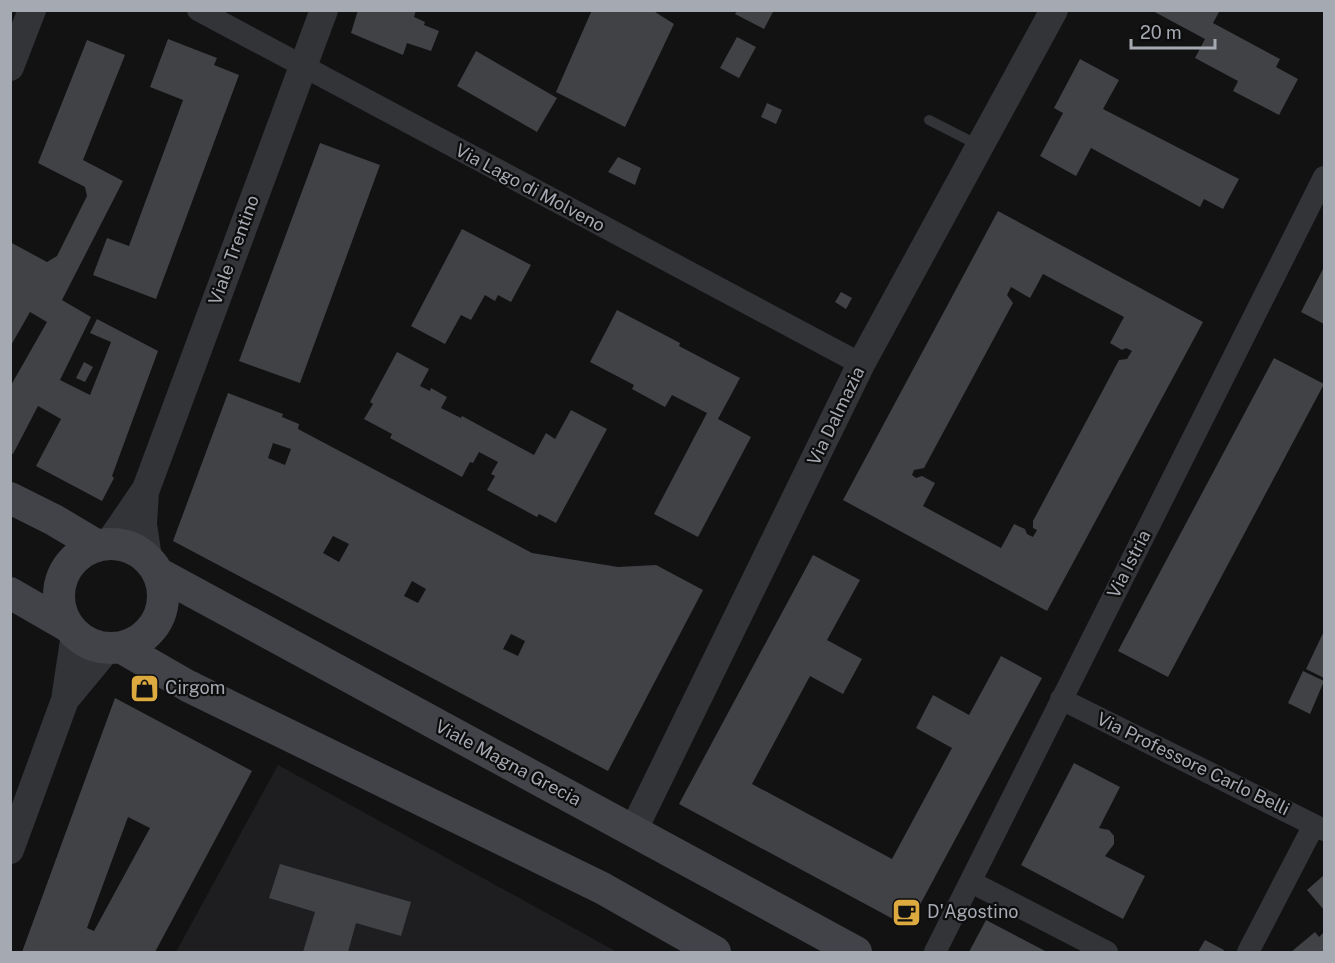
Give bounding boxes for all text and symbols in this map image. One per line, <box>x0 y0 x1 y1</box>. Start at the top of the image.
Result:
scale bar <box>1131 12 1215 50</box>
text: 20 m <box>1140 22 1182 43</box>
street label: Via Lago di Molveno <box>452 139 609 236</box>
street label: Viale Trentino <box>204 192 263 308</box>
street label: Via Dalmazia <box>803 363 868 469</box>
street label: Via Istria <box>1103 526 1155 601</box>
shop icon: Cirgom <box>128 672 160 704</box>
place label: Cirgom <box>165 677 225 698</box>
street label: Via Professore Carlo Belli <box>1093 708 1293 819</box>
street label: Viale Magna Grecia <box>432 715 585 810</box>
cafe icon: D'Agostino <box>890 896 922 928</box>
place label: D'Agostino <box>927 901 1019 922</box>

